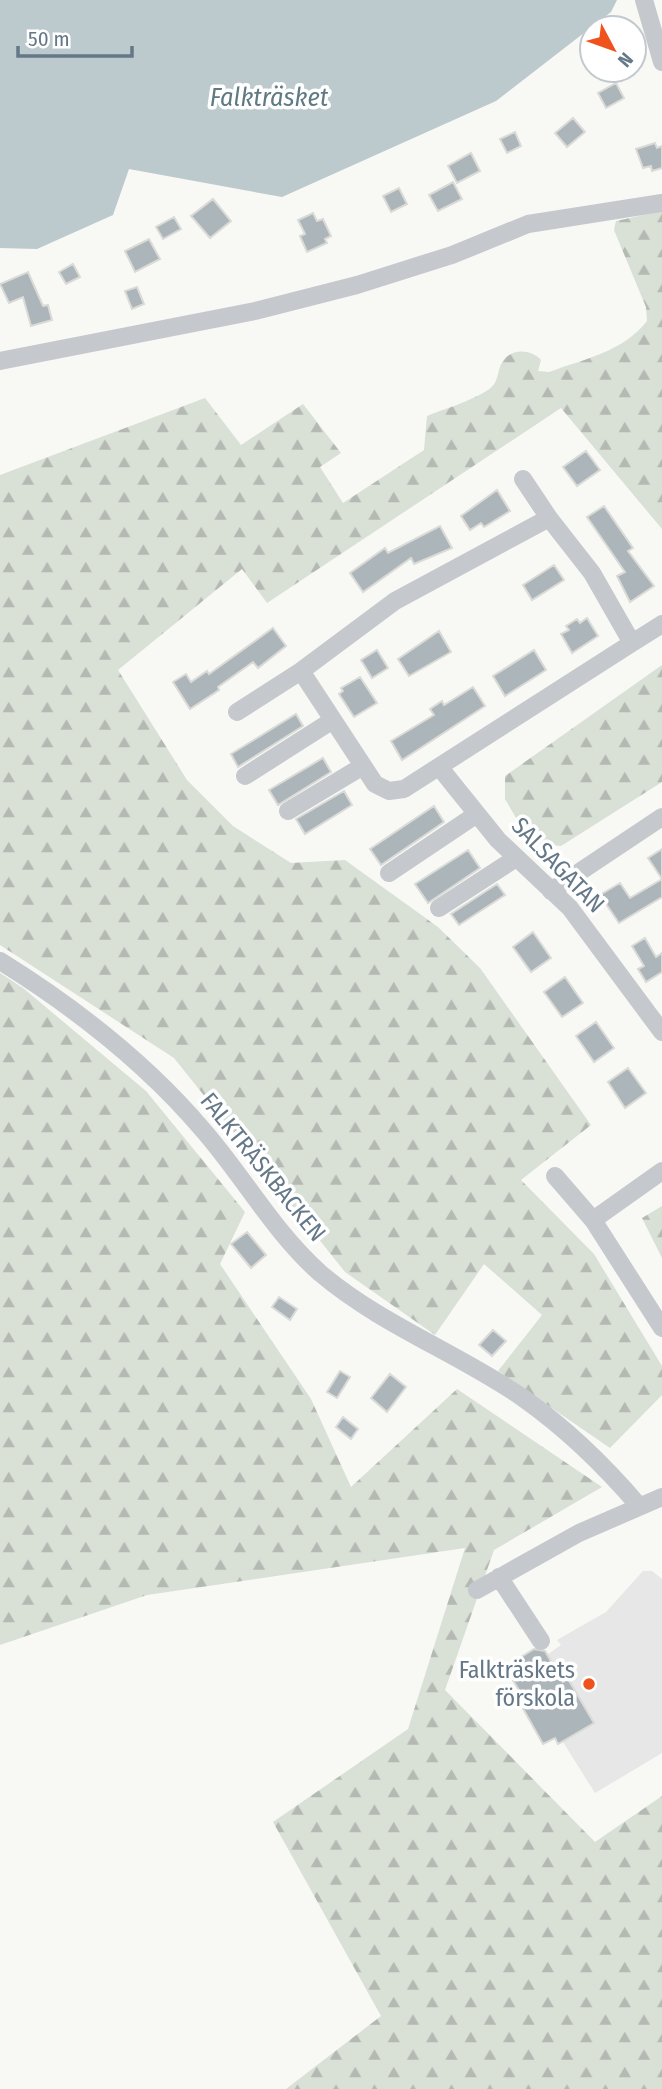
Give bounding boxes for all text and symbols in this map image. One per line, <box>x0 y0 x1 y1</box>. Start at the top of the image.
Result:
scale bar <box>18 14 131 58</box>
north arrow <box>578 14 648 84</box>
text: 50 m <box>28 26 70 52</box>
text: N <box>613 48 638 72</box>
water label: Falkträsket <box>210 82 329 113</box>
street label: SALSAGATAN <box>506 812 610 918</box>
street label: FALKTRÄSKBACKEN <box>195 1087 331 1247</box>
place label: Falkträskets förskola <box>459 1656 575 1712</box>
marker: Falkträskets förskola <box>581 1676 597 1692</box>

